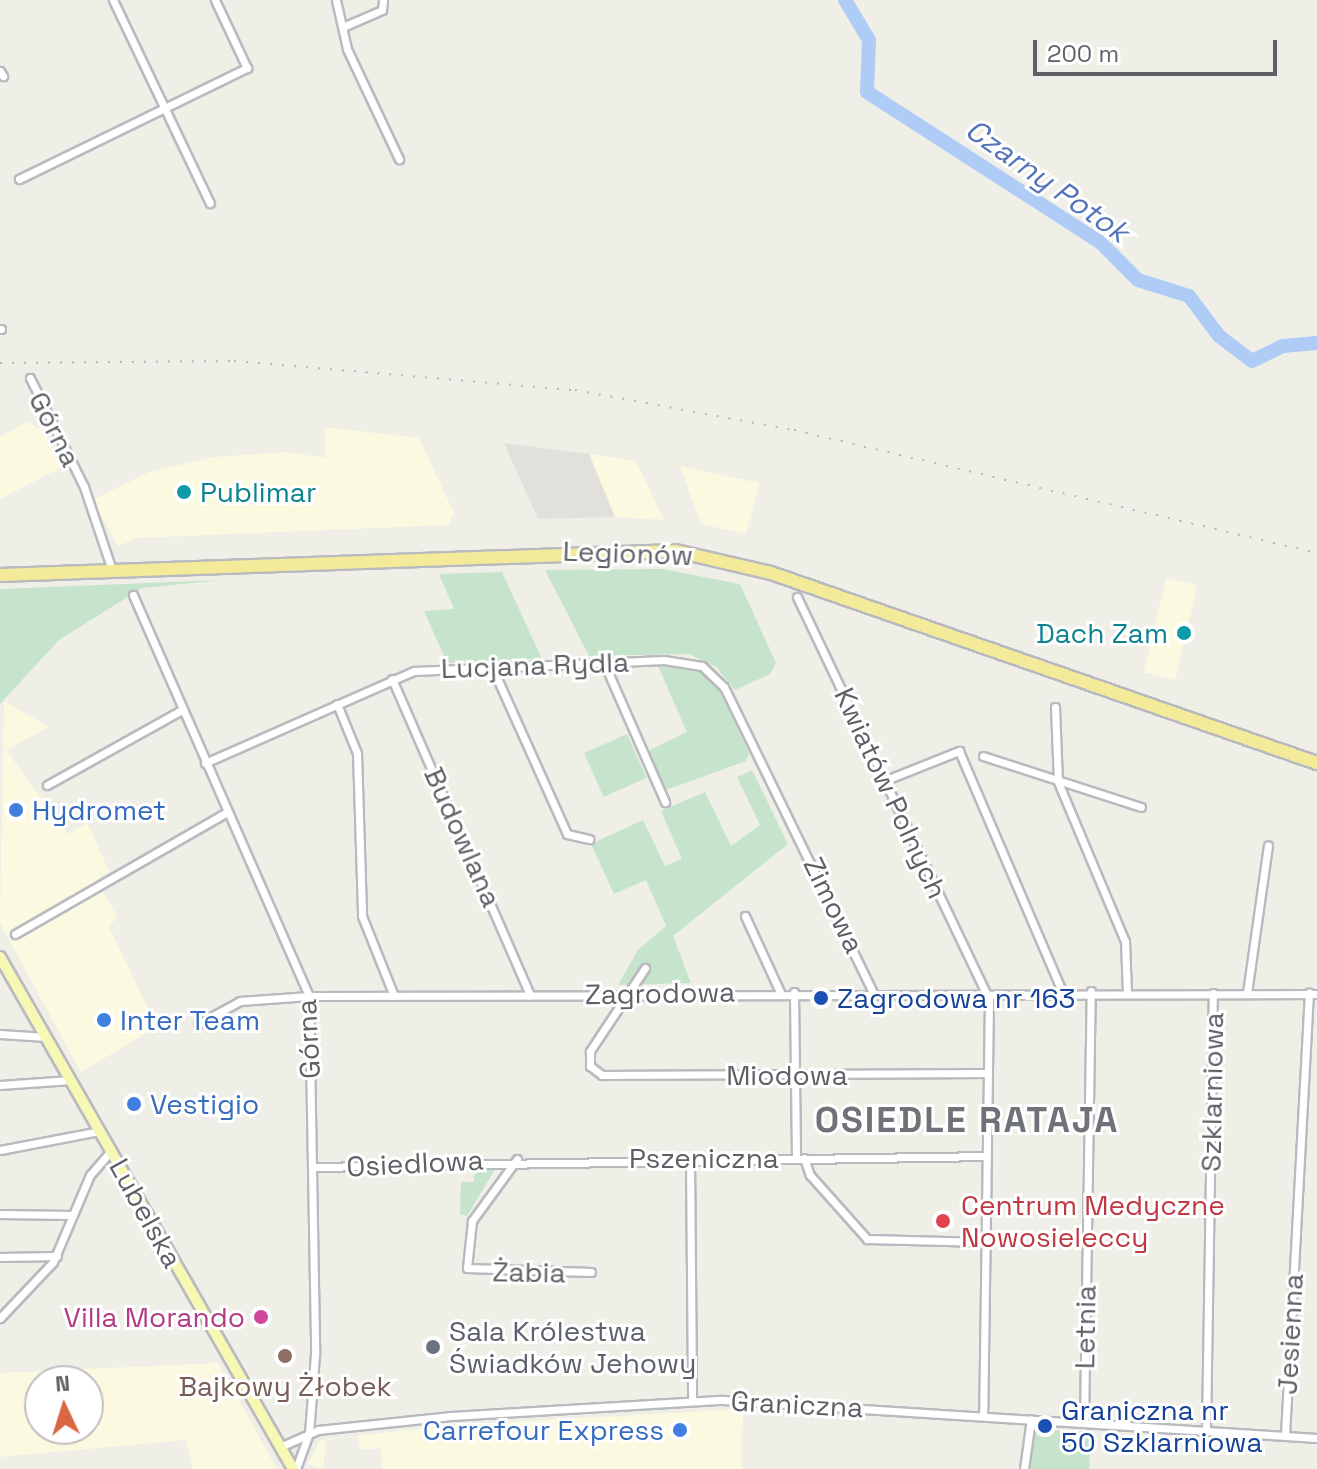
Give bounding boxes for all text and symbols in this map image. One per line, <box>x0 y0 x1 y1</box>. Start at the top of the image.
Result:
scale bar <box>1037 24 1281 74</box>
text: 200 m <box>1047 38 1119 69</box>
water label: Czarny Potok <box>958 111 1136 251</box>
street label: Górna <box>22 386 88 472</box>
place label: Publimar <box>200 475 316 509</box>
marker: Publimar <box>175 483 193 501</box>
street label: Legionów <box>562 534 694 572</box>
place label: Dach Zam <box>1036 616 1168 650</box>
marker: Dach Zam <box>1175 624 1193 642</box>
street label: Lucjana Rydla <box>440 645 630 685</box>
street label: Kwiatów Polnych <box>827 682 955 904</box>
street label: Budowlana <box>417 762 509 912</box>
place label: Hydromet <box>32 793 166 827</box>
marker: Hydromet <box>7 801 25 819</box>
street label: Zimowa <box>796 852 872 958</box>
street label: Zagrodowa <box>584 975 736 1011</box>
place label: Zagrodowa nr 163 <box>837 981 1075 1015</box>
marker: Zagrodowa nr 163 <box>812 989 830 1007</box>
street label: Górna <box>289 998 327 1080</box>
place label: Inter Team <box>120 1003 261 1037</box>
marker: Inter Team <box>95 1011 113 1029</box>
street label: Szklarniowa <box>1194 1012 1230 1172</box>
street label: Miodowa <box>726 1058 848 1092</box>
place label: Vestigio <box>150 1087 259 1121</box>
marker: Vestigio <box>125 1095 143 1113</box>
district label: OSIEDLE RATAJA <box>815 1099 1119 1143</box>
street label: Pszeniczna <box>629 1141 779 1175</box>
street label: Osiedlowa <box>346 1143 484 1183</box>
street label: Lubelska <box>102 1153 190 1273</box>
place label: Centrum Medyczne Nowosieleccy <box>961 1188 1225 1254</box>
marker: Centrum Medyczne Nowosieleccy <box>932 1210 954 1232</box>
street label: Żabia <box>492 1255 566 1289</box>
street label: Jesienna <box>1270 1273 1310 1395</box>
street label: Letnia <box>1067 1285 1103 1369</box>
place label: Villa Morando <box>64 1300 245 1334</box>
marker: Villa Morando <box>252 1308 270 1326</box>
place label: Sala Królestwa Świadków Jehowy <box>449 1314 696 1380</box>
marker: Sala Królestwa Świadków Jehowy <box>424 1338 442 1356</box>
marker: Bajkowy Żłobek <box>276 1347 294 1365</box>
north arrow <box>24 1365 104 1445</box>
text: N <box>54 1369 71 1398</box>
place label: Bajkowy Żłobek <box>178 1369 392 1403</box>
street label: Graniczna <box>730 1384 864 1424</box>
place label: Graniczna nr 50 Szklarniowa <box>1061 1393 1263 1459</box>
place label: Carrefour Express <box>423 1413 664 1447</box>
marker: Graniczna nr 50 Szklarniowa <box>1036 1417 1054 1435</box>
marker: Carrefour Express <box>671 1421 689 1439</box>

